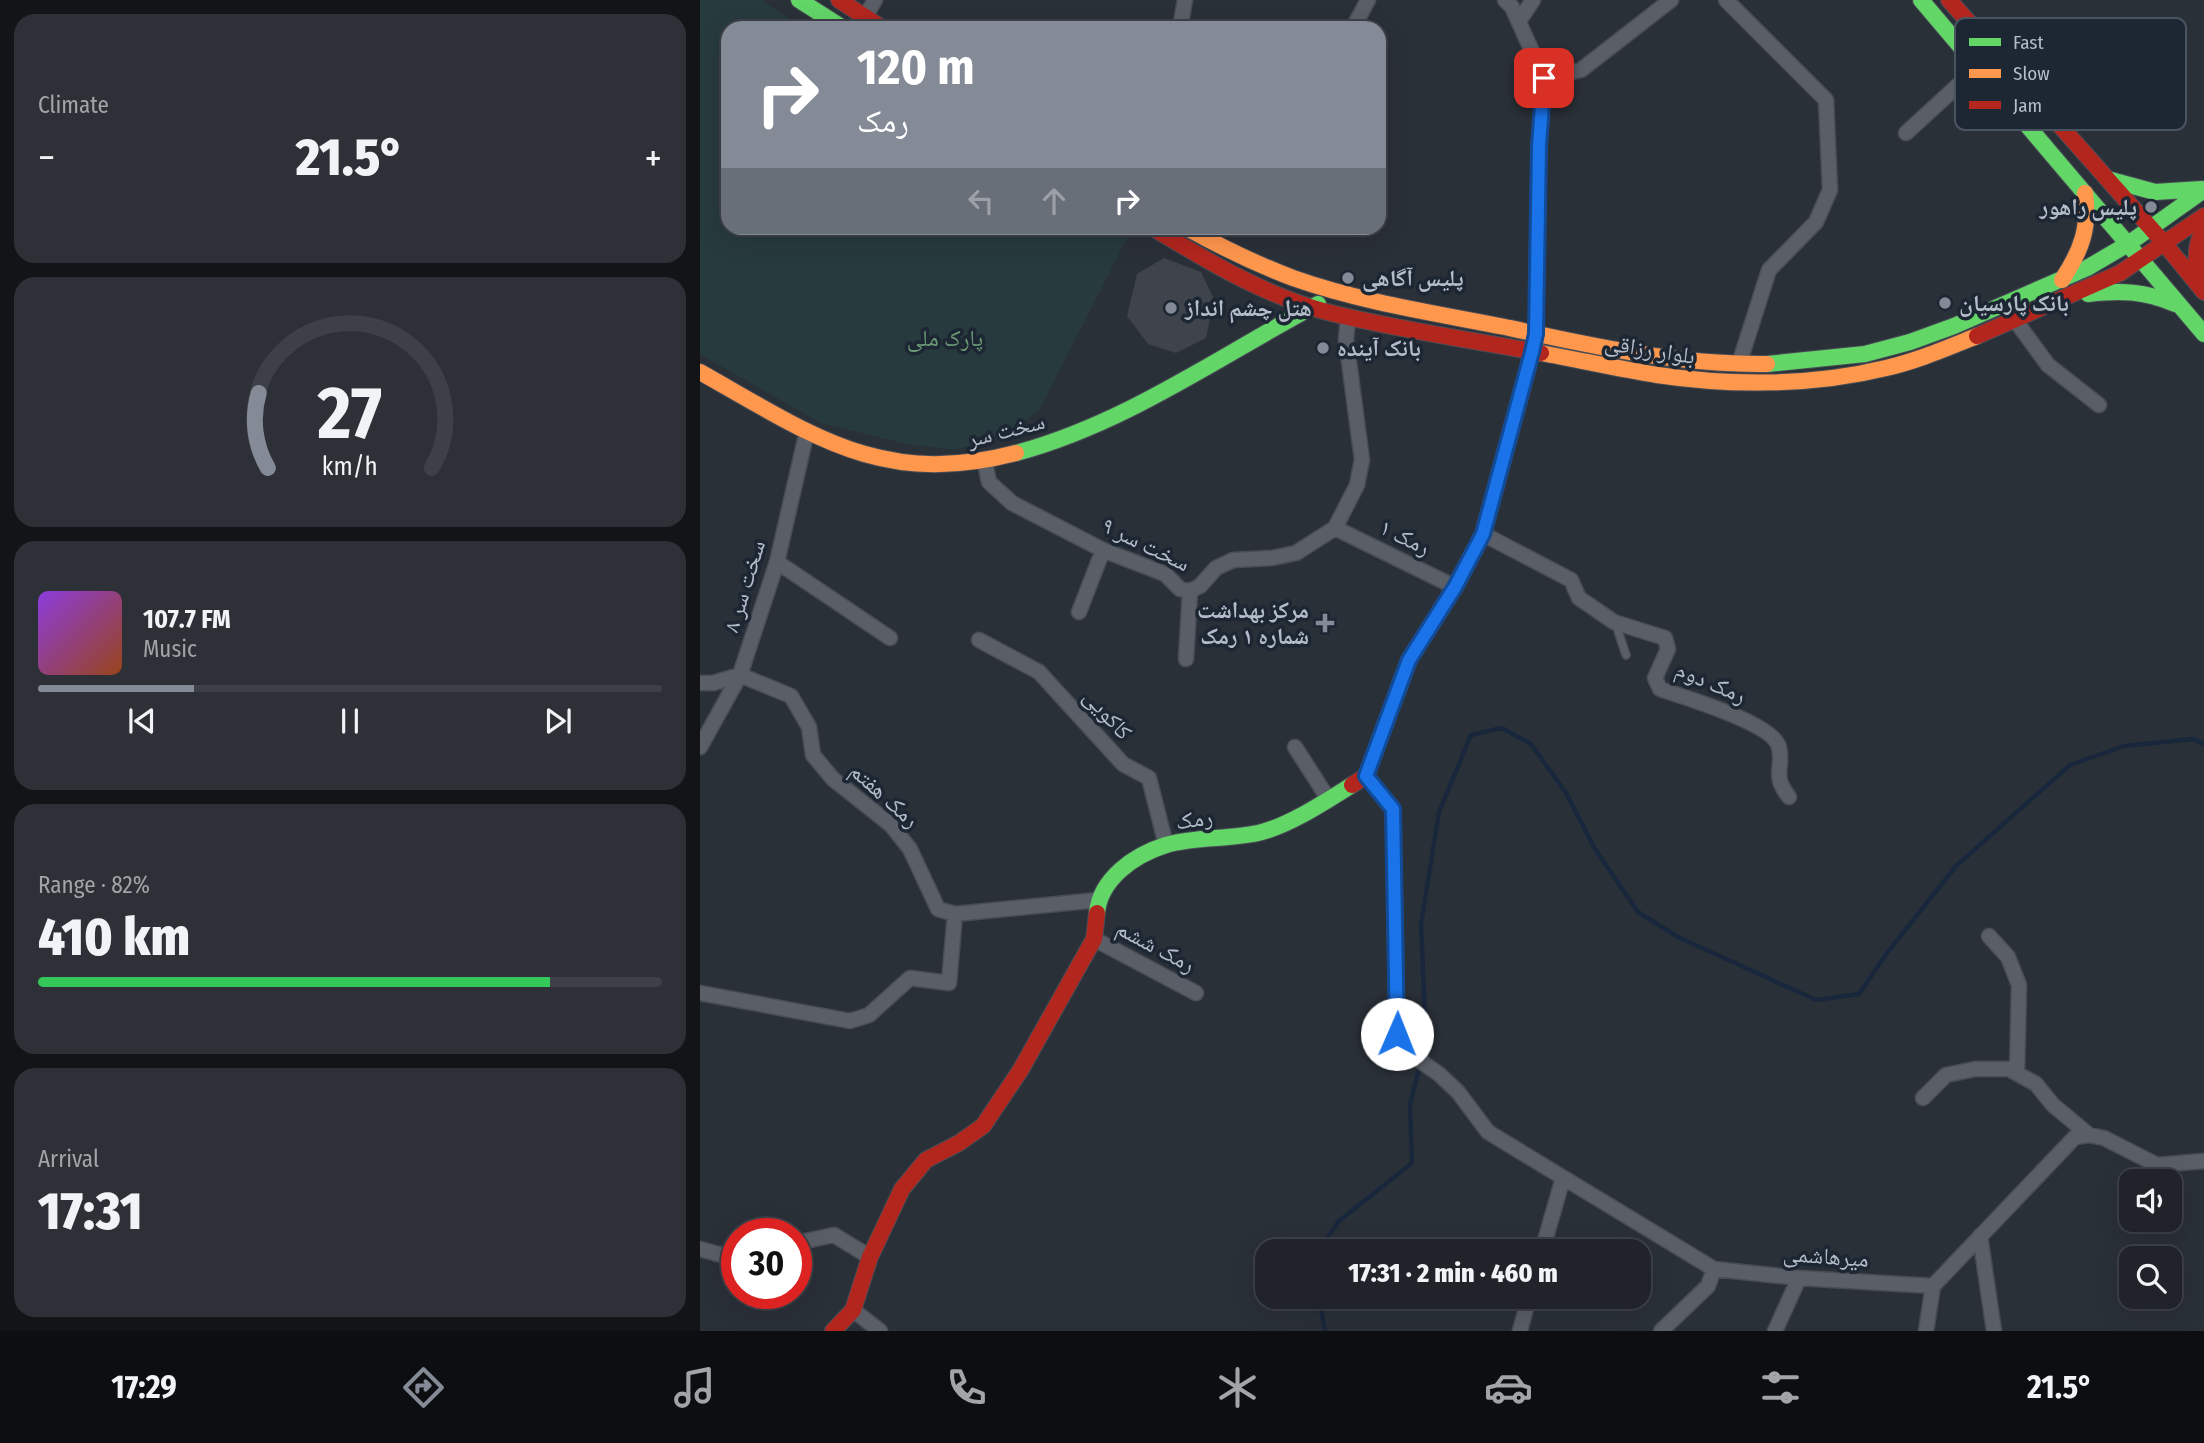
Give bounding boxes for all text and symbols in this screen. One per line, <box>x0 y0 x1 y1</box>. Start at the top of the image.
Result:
legend <box>1955 18 2186 130</box>
text: Fast <box>2013 31 2044 54</box>
text: 120 m <box>857 38 975 97</box>
pin <box>1514 48 1574 108</box>
icon: right <box>742 49 833 140</box>
icon: arrive <box>1525 59 1563 97</box>
text: Slow <box>2013 62 2050 85</box>
text: Climate <box>38 91 109 119</box>
text: Jam <box>2013 94 2042 117</box>
text: رمک <box>857 102 909 140</box>
text: 21.5° <box>296 126 404 189</box>
text: − <box>38 135 55 181</box>
text: + <box>645 135 662 181</box>
icon: left <box>962 182 1000 220</box>
icon: ahead <box>1035 182 1073 220</box>
icon: right <box>1108 182 1146 220</box>
place label: پلیس راهور <box>2039 193 2137 221</box>
marker: پلیس راهور <box>2143 199 2159 215</box>
place label: پلیس آگاهی <box>1362 264 1464 292</box>
marker: پلیس آگاهی <box>1340 270 1356 286</box>
place label: بانک پارسیان <box>1959 289 2069 317</box>
place label: هتل چشم انداز <box>1184 294 1312 324</box>
marker: بانک پارسیان <box>1937 295 1953 311</box>
marker: هتل چشم انداز <box>1163 300 1179 316</box>
park label: پارک ملی <box>907 324 983 352</box>
street label: بلوار رزاقی <box>1603 328 1697 370</box>
place label: بانک آینده <box>1337 334 1421 362</box>
marker: بانک آینده <box>1315 340 1331 356</box>
text: 27 <box>317 371 382 458</box>
street label: سخت سر <box>963 407 1048 453</box>
text: km/h <box>322 452 378 482</box>
street label: سخت سر ۹ <box>1097 511 1195 577</box>
street label: رمک ۱ <box>1375 513 1435 561</box>
street label: سخت سر ۸ <box>717 537 771 635</box>
place label: مرکز بهداشت شماره ۱ رمک <box>1197 596 1309 650</box>
text: 107.7 FM <box>143 604 231 635</box>
marker: مرکز بهداشت شماره ۱ رمک <box>1315 613 1335 633</box>
text: Music <box>143 635 197 663</box>
street label: رمک دوم <box>1671 655 1751 711</box>
street label: کاکویی <box>1078 683 1139 746</box>
icon: previous <box>123 702 161 740</box>
icon: pause <box>331 702 369 740</box>
icon: next <box>539 702 577 740</box>
street label: رمک هفتم <box>843 757 925 835</box>
street label: رمک <box>1174 803 1214 835</box>
text: Range · 82% <box>38 871 150 899</box>
text: 410 km <box>38 906 190 969</box>
street label: رمک ششم <box>1111 914 1200 980</box>
position arrow <box>1360 997 1434 1071</box>
text: Arrival <box>38 1145 99 1173</box>
map controls <box>2119 1169 2182 1309</box>
button: sound <box>2119 1169 2182 1232</box>
text: 17:31 <box>38 1180 143 1243</box>
speed limit sign: 30 <box>721 1218 812 1309</box>
street label: میرهاشمی <box>1782 1239 1870 1273</box>
button: search <box>2119 1246 2182 1309</box>
text: 17:31 · 2 min · 460 m <box>1348 1258 1558 1289</box>
icon: directions <box>399 1363 448 1412</box>
icon: music <box>670 1363 719 1412</box>
icon: phone <box>942 1363 991 1412</box>
icon: climate <box>1213 1363 1262 1412</box>
icon: car <box>1484 1363 1533 1412</box>
icon: filters <box>1756 1363 1805 1412</box>
text: 17:29 <box>111 1368 177 1406</box>
text: 21.5° <box>2027 1368 2093 1406</box>

